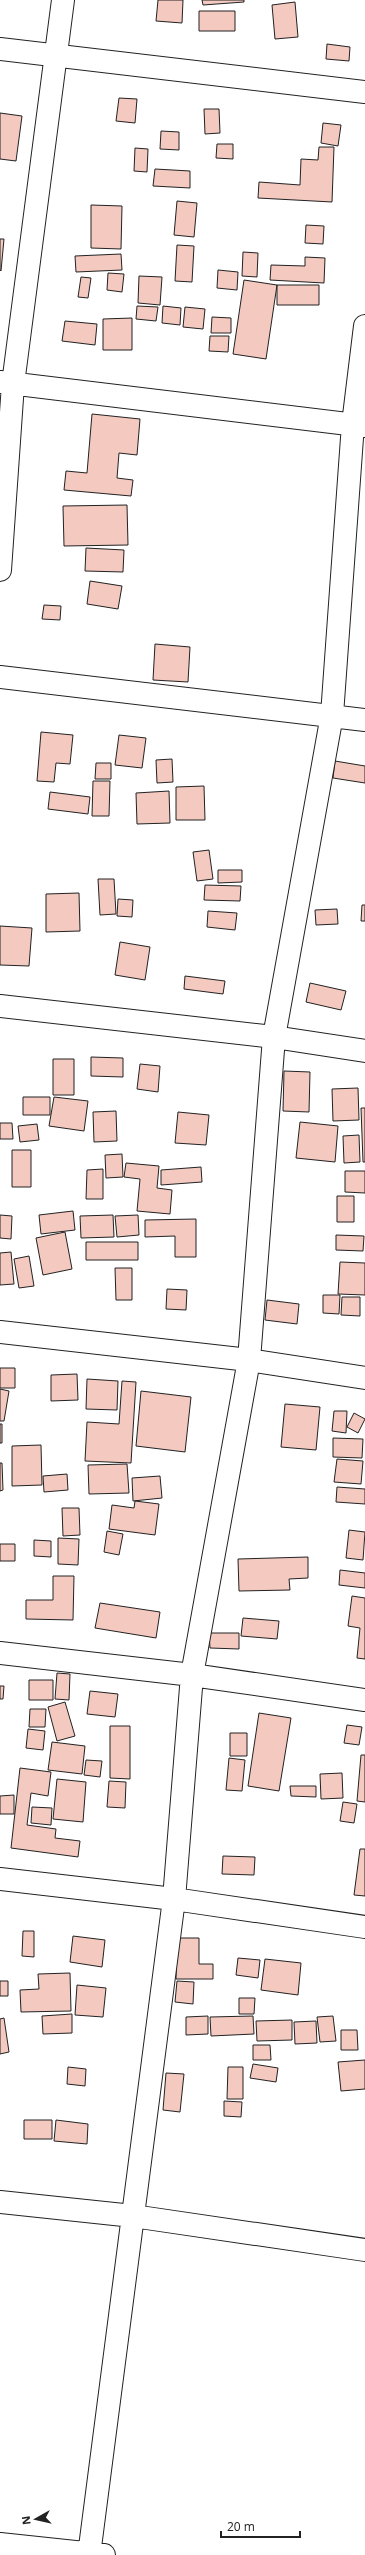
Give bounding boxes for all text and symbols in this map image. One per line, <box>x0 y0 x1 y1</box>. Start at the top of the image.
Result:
north arrow <box>16 2499 56 2539</box>
scale bar <box>221 2513 300 2539</box>
text: N <box>18 2515 34 2526</box>
text: 20 m <box>227 2518 255 2535</box>

